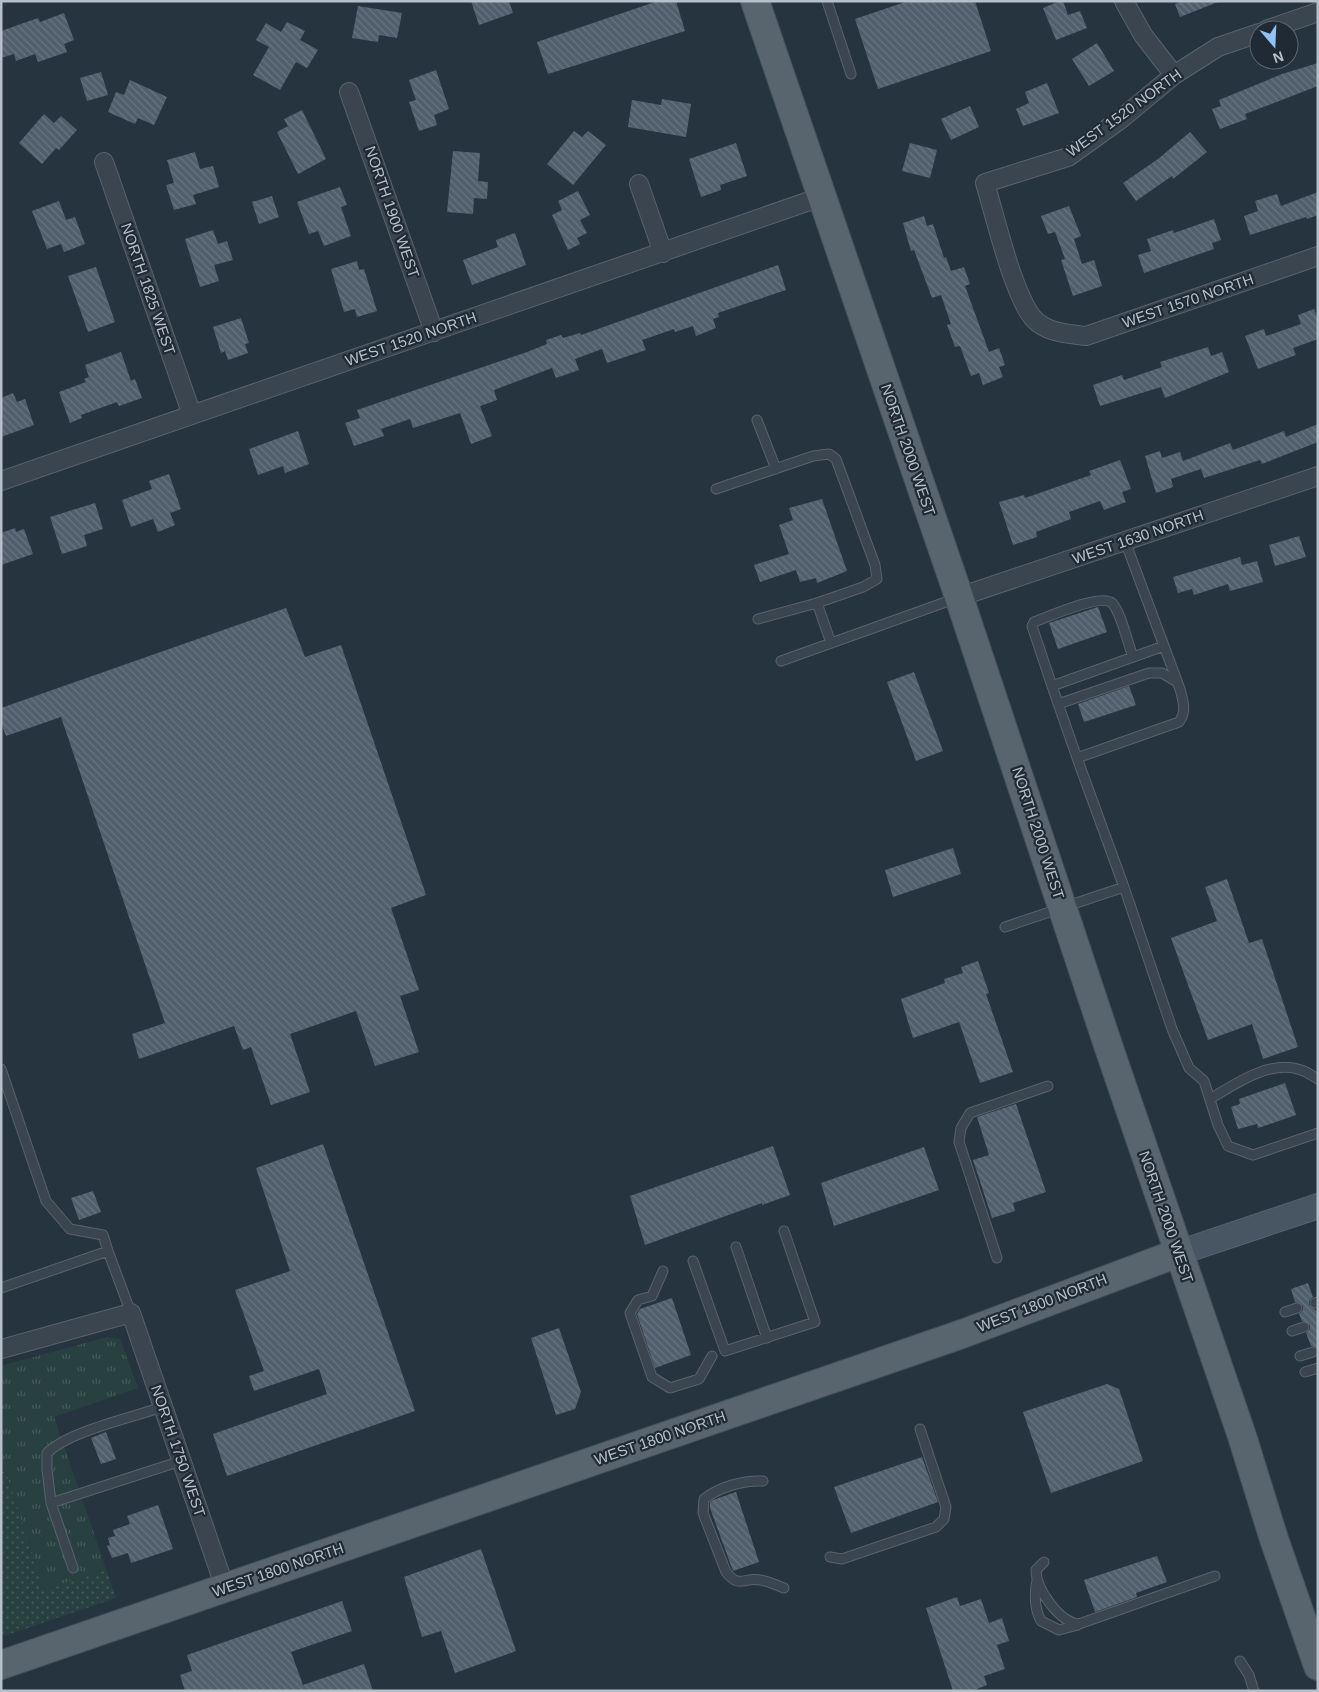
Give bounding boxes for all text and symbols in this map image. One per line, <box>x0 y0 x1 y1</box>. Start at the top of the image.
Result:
north arrow <box>1249 20 1299 70</box>
text: N <box>1271 48 1286 67</box>
street label: WEST 1520 NORTH <box>1063 65 1184 160</box>
street label: NORTH 1900 WEST <box>362 144 423 280</box>
street label: NORTH 1825 WEST <box>118 221 179 357</box>
street label: WEST 1570 NORTH <box>1120 270 1256 331</box>
street label: WEST 1520 NORTH <box>343 308 479 369</box>
street label: NORTH 2000 WEST <box>878 382 939 518</box>
street label: WEST 1630 NORTH <box>1070 506 1206 567</box>
street label: NORTH 2000 WEST <box>1009 765 1068 901</box>
street label: NORTH 2000 WEST <box>1136 1149 1197 1285</box>
street label: WEST 1800 NORTH <box>974 1270 1109 1335</box>
street label: NORTH 1750 WEST <box>148 1383 209 1519</box>
street label: WEST 1800 NORTH <box>592 1407 728 1468</box>
street label: WEST 1800 NORTH <box>210 1539 346 1600</box>

